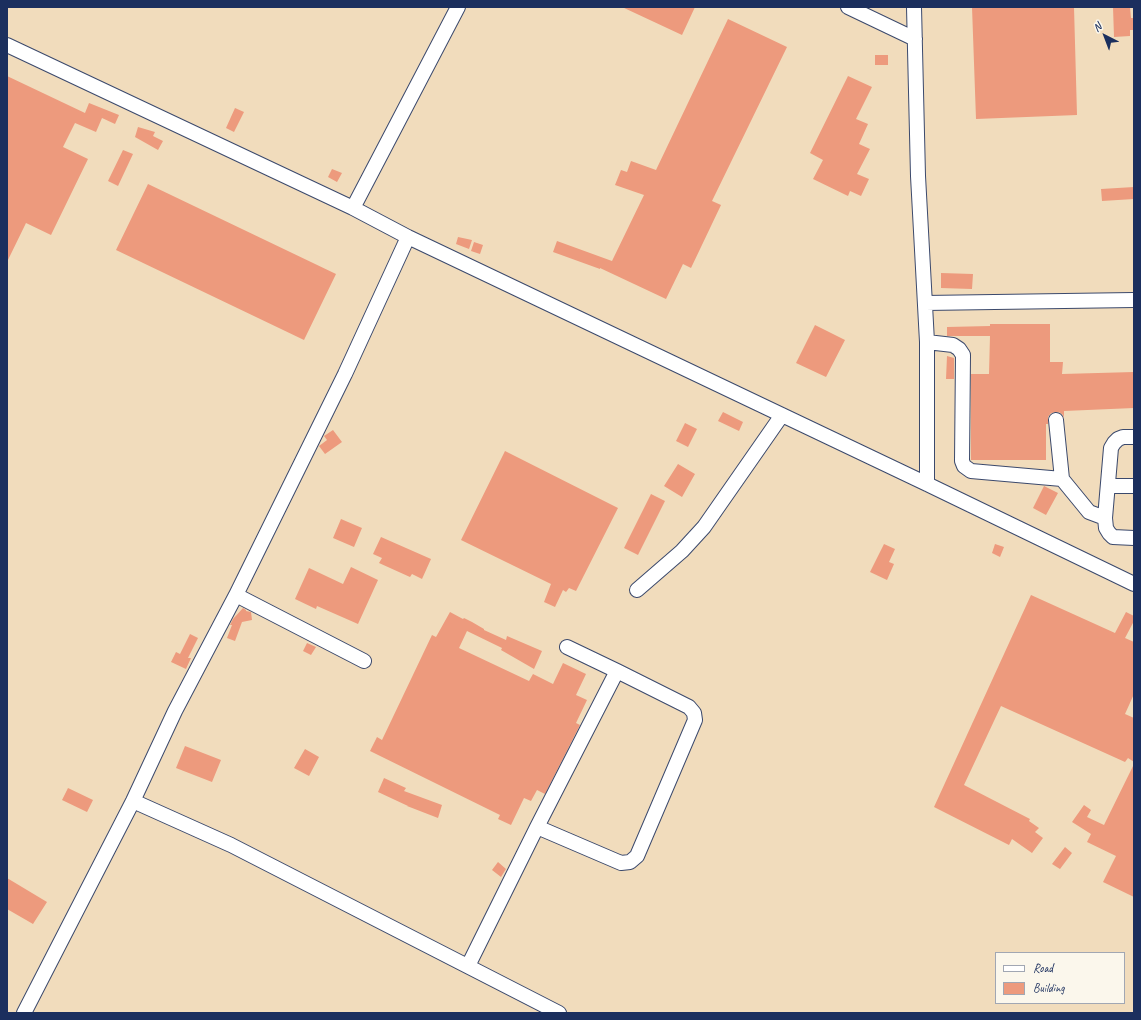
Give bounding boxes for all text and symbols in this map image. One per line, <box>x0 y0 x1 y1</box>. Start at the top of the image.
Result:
north arrow <box>1085 16 1125 56</box>
text: N <box>1090 20 1104 35</box>
legend <box>995 952 1125 1004</box>
text: Road <box>1033 960 1053 976</box>
text: Building <box>1033 980 1065 996</box>

